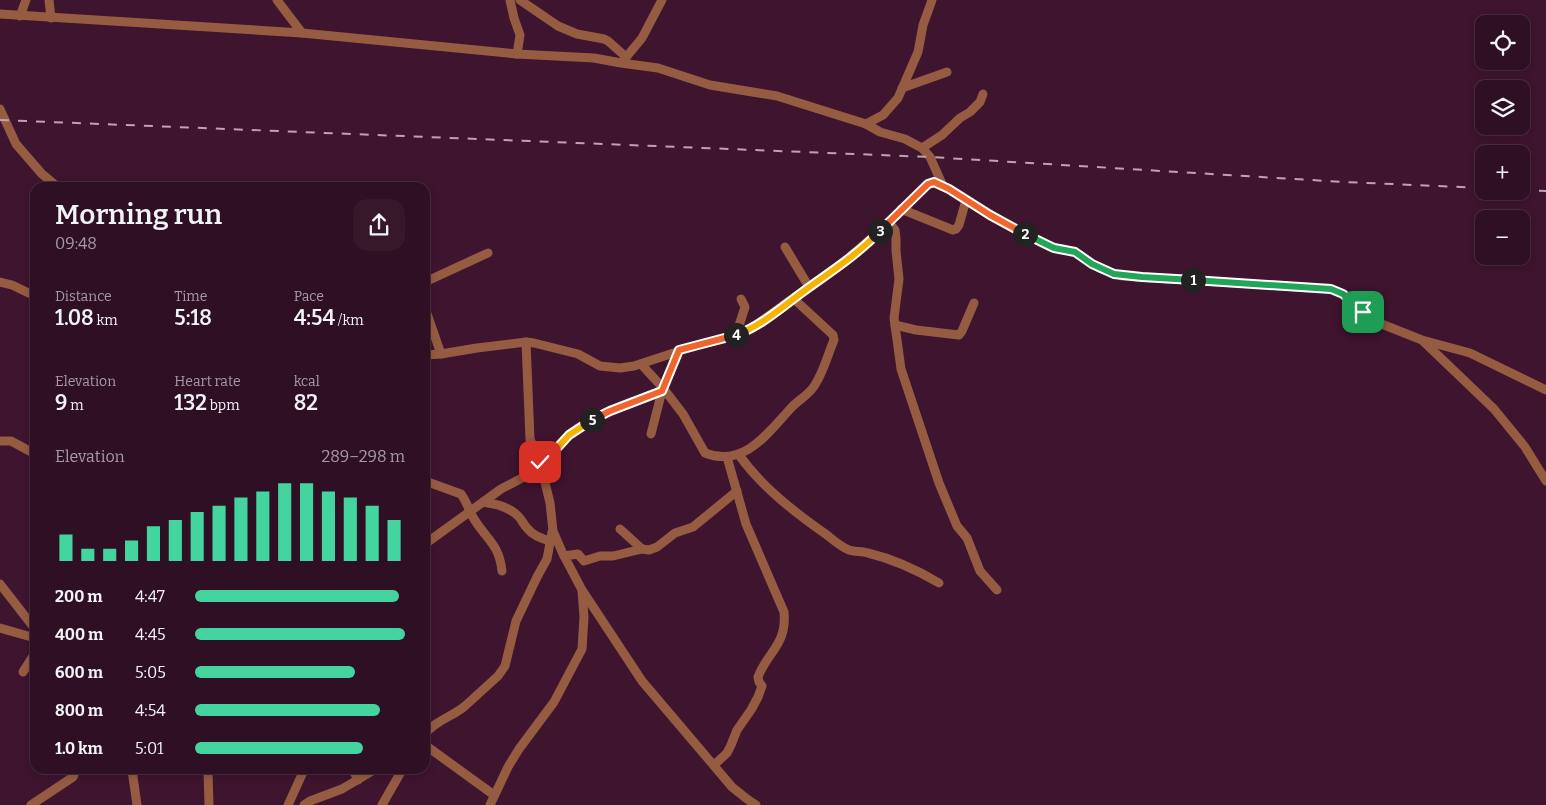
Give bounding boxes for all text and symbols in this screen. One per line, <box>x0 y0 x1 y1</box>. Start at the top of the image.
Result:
map controls <box>1475 15 1530 265</box>
button: locate <box>1475 15 1530 70</box>
button: layers <box>1475 80 1530 135</box>
button: + <box>1475 145 1530 200</box>
text: Morning run <box>55 198 222 231</box>
button: share <box>353 199 405 251</box>
button: − <box>1475 210 1530 265</box>
pin: 3 <box>868 218 892 244</box>
pin: 2 <box>1012 222 1038 246</box>
text: 3 <box>876 223 885 240</box>
text: 2 <box>1022 226 1029 243</box>
text: 09:48 <box>55 234 97 253</box>
pin: 1 <box>1180 268 1206 292</box>
text: 1 <box>1190 272 1197 289</box>
text: Distance <box>55 288 112 305</box>
text: Time <box>174 288 207 305</box>
text: Pace <box>294 288 324 305</box>
pin <box>1342 291 1384 333</box>
icon: arrive <box>1349 298 1377 326</box>
text: 1.08 <box>55 305 94 331</box>
text: 5:18 <box>174 305 212 331</box>
text: 4:54 <box>294 305 335 331</box>
text: km <box>94 312 118 329</box>
text: /km <box>335 312 364 329</box>
pin: 4 <box>724 322 748 348</box>
text: 4 <box>732 327 741 344</box>
text: Elevation <box>55 373 116 390</box>
text: Heart rate <box>174 373 241 390</box>
text: kcal <box>294 373 320 390</box>
text: 9 <box>55 390 67 416</box>
text: 132 <box>174 390 207 416</box>
text: 82 <box>294 390 318 416</box>
text: m <box>67 397 84 414</box>
text: bpm <box>207 397 240 414</box>
pin: 5 <box>580 408 604 432</box>
text: 5 <box>589 412 596 429</box>
pin <box>519 441 561 483</box>
text: Elevation <box>55 447 125 466</box>
text: 289–298 m <box>322 447 405 466</box>
icon: check <box>526 448 554 476</box>
text: 200 m <box>55 587 102 606</box>
text: 4:47 <box>135 587 165 606</box>
text: 400 m <box>55 625 103 644</box>
text: 4:45 <box>135 625 166 644</box>
text: 600 m <box>55 663 103 682</box>
text: 5:05 <box>135 663 166 682</box>
text: 800 m <box>55 701 103 720</box>
text: 4:54 <box>135 701 166 720</box>
text: 1.0 km <box>55 739 103 758</box>
text: 5:01 <box>135 739 164 758</box>

